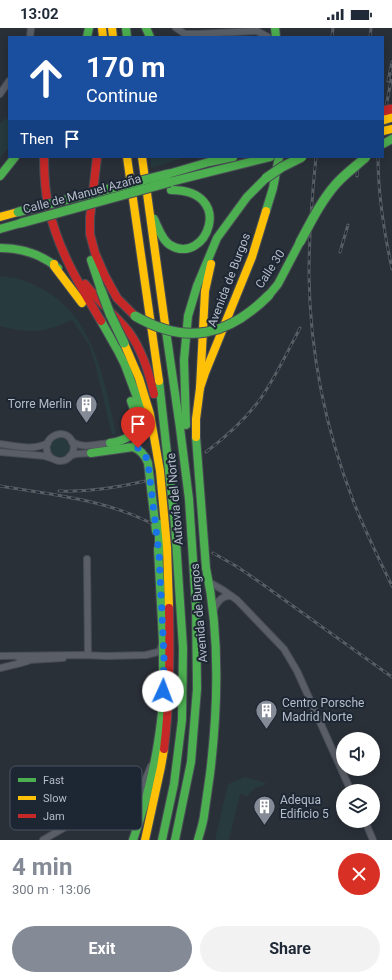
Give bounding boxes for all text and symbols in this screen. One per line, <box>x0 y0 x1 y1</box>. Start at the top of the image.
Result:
text: 13:02 <box>20 5 59 23</box>
text: 170 m <box>86 51 165 84</box>
icon: ahead <box>20 52 72 104</box>
text: Continue <box>86 85 158 106</box>
icon: arrive <box>61 128 83 150</box>
text: Then <box>20 130 53 148</box>
street label: Calle de Manuel Azaña <box>21 171 143 217</box>
street label: Avenida de Burgos <box>205 231 253 329</box>
street label: Calle 30 <box>252 247 288 291</box>
building icon: Torre Merlin <box>74 391 100 424</box>
place label: Torre Merlin <box>8 397 72 411</box>
pin <box>121 407 155 448</box>
icon: arrive <box>127 413 149 435</box>
street label: Autovía del Norte <box>164 452 186 546</box>
street label: Avenida de Burgos <box>188 563 210 663</box>
position arrow <box>142 670 184 712</box>
place label: Centro Porsche Madrid Norte <box>282 696 364 724</box>
building icon: Centro Porsche Madrid Norte <box>253 697 279 730</box>
map controls <box>336 732 380 828</box>
button: sound <box>336 732 380 776</box>
legend <box>10 766 142 830</box>
text: Fast <box>43 774 65 787</box>
button: layers <box>336 784 380 828</box>
text: Slow <box>43 792 67 805</box>
place label: Adequa Edificio 5 <box>280 793 329 821</box>
building icon: Adequa Edificio 5 <box>251 794 277 827</box>
text: Jam <box>43 810 65 823</box>
text: 4 min <box>12 853 72 881</box>
button: close <box>338 853 380 895</box>
text: 300 m · 13:06 <box>12 882 91 897</box>
button: Exit <box>12 926 192 972</box>
button: Share <box>200 926 380 972</box>

